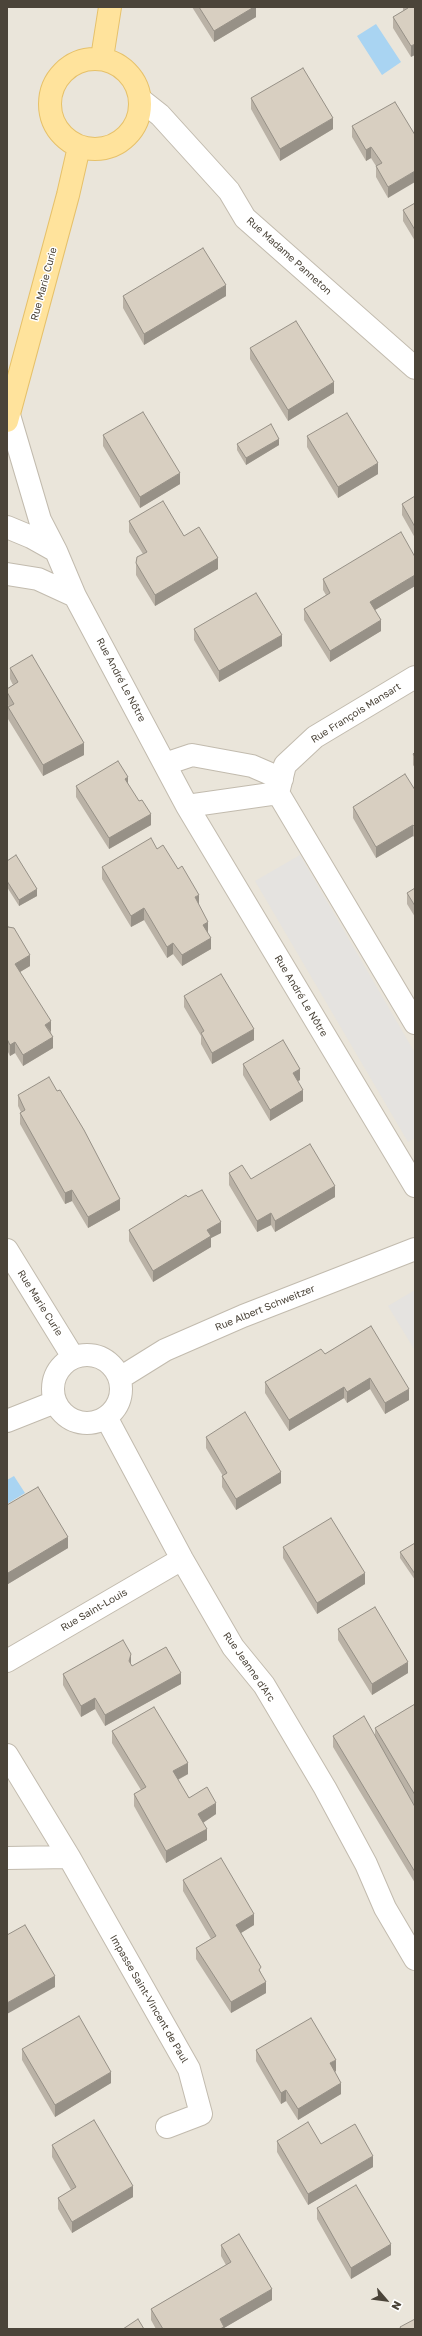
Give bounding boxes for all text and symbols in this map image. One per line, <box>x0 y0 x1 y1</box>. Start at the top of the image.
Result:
street label: Rue Madame Panneton <box>244 215 334 297</box>
street label: Rue Marie Curie <box>28 246 60 322</box>
street label: Rue André Le Nôtre <box>94 636 148 724</box>
street label: Rue François Mansart <box>309 680 403 746</box>
street label: Rue André Le Nôtre <box>272 953 330 1039</box>
street label: Rue Marie Curie <box>15 1268 65 1338</box>
street label: Rue Albert Schweitzer <box>213 1282 317 1334</box>
street label: Rue Saint-Louis <box>59 1586 129 1634</box>
street label: Rue Jeanne d'Arc <box>221 1630 277 1704</box>
street label: Impasse Saint-Vincent de Paul <box>107 1933 191 2065</box>
north arrow <box>366 2280 406 2320</box>
text: N <box>389 2299 405 2313</box>

